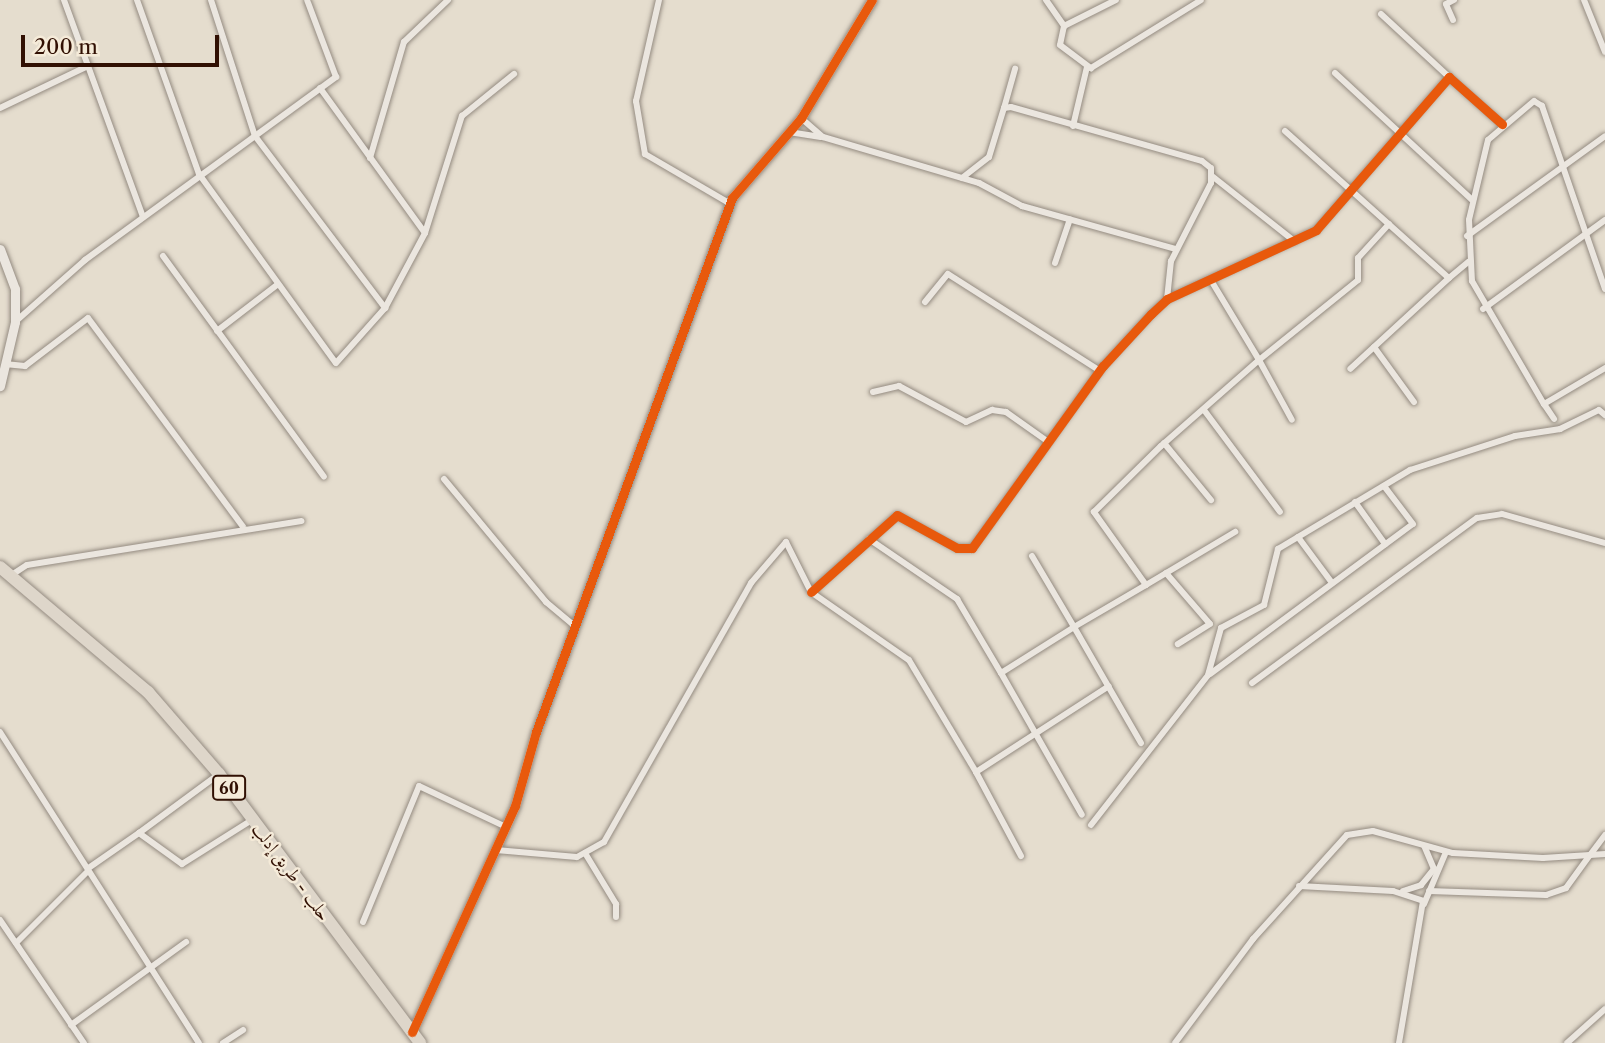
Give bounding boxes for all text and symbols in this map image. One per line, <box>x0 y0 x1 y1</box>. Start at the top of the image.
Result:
scale bar <box>24 21 222 65</box>
text: 200 m <box>34 34 98 59</box>
road number: 60 <box>212 776 246 800</box>
street label: حلب - طريق إدلب <box>247 819 335 925</box>

